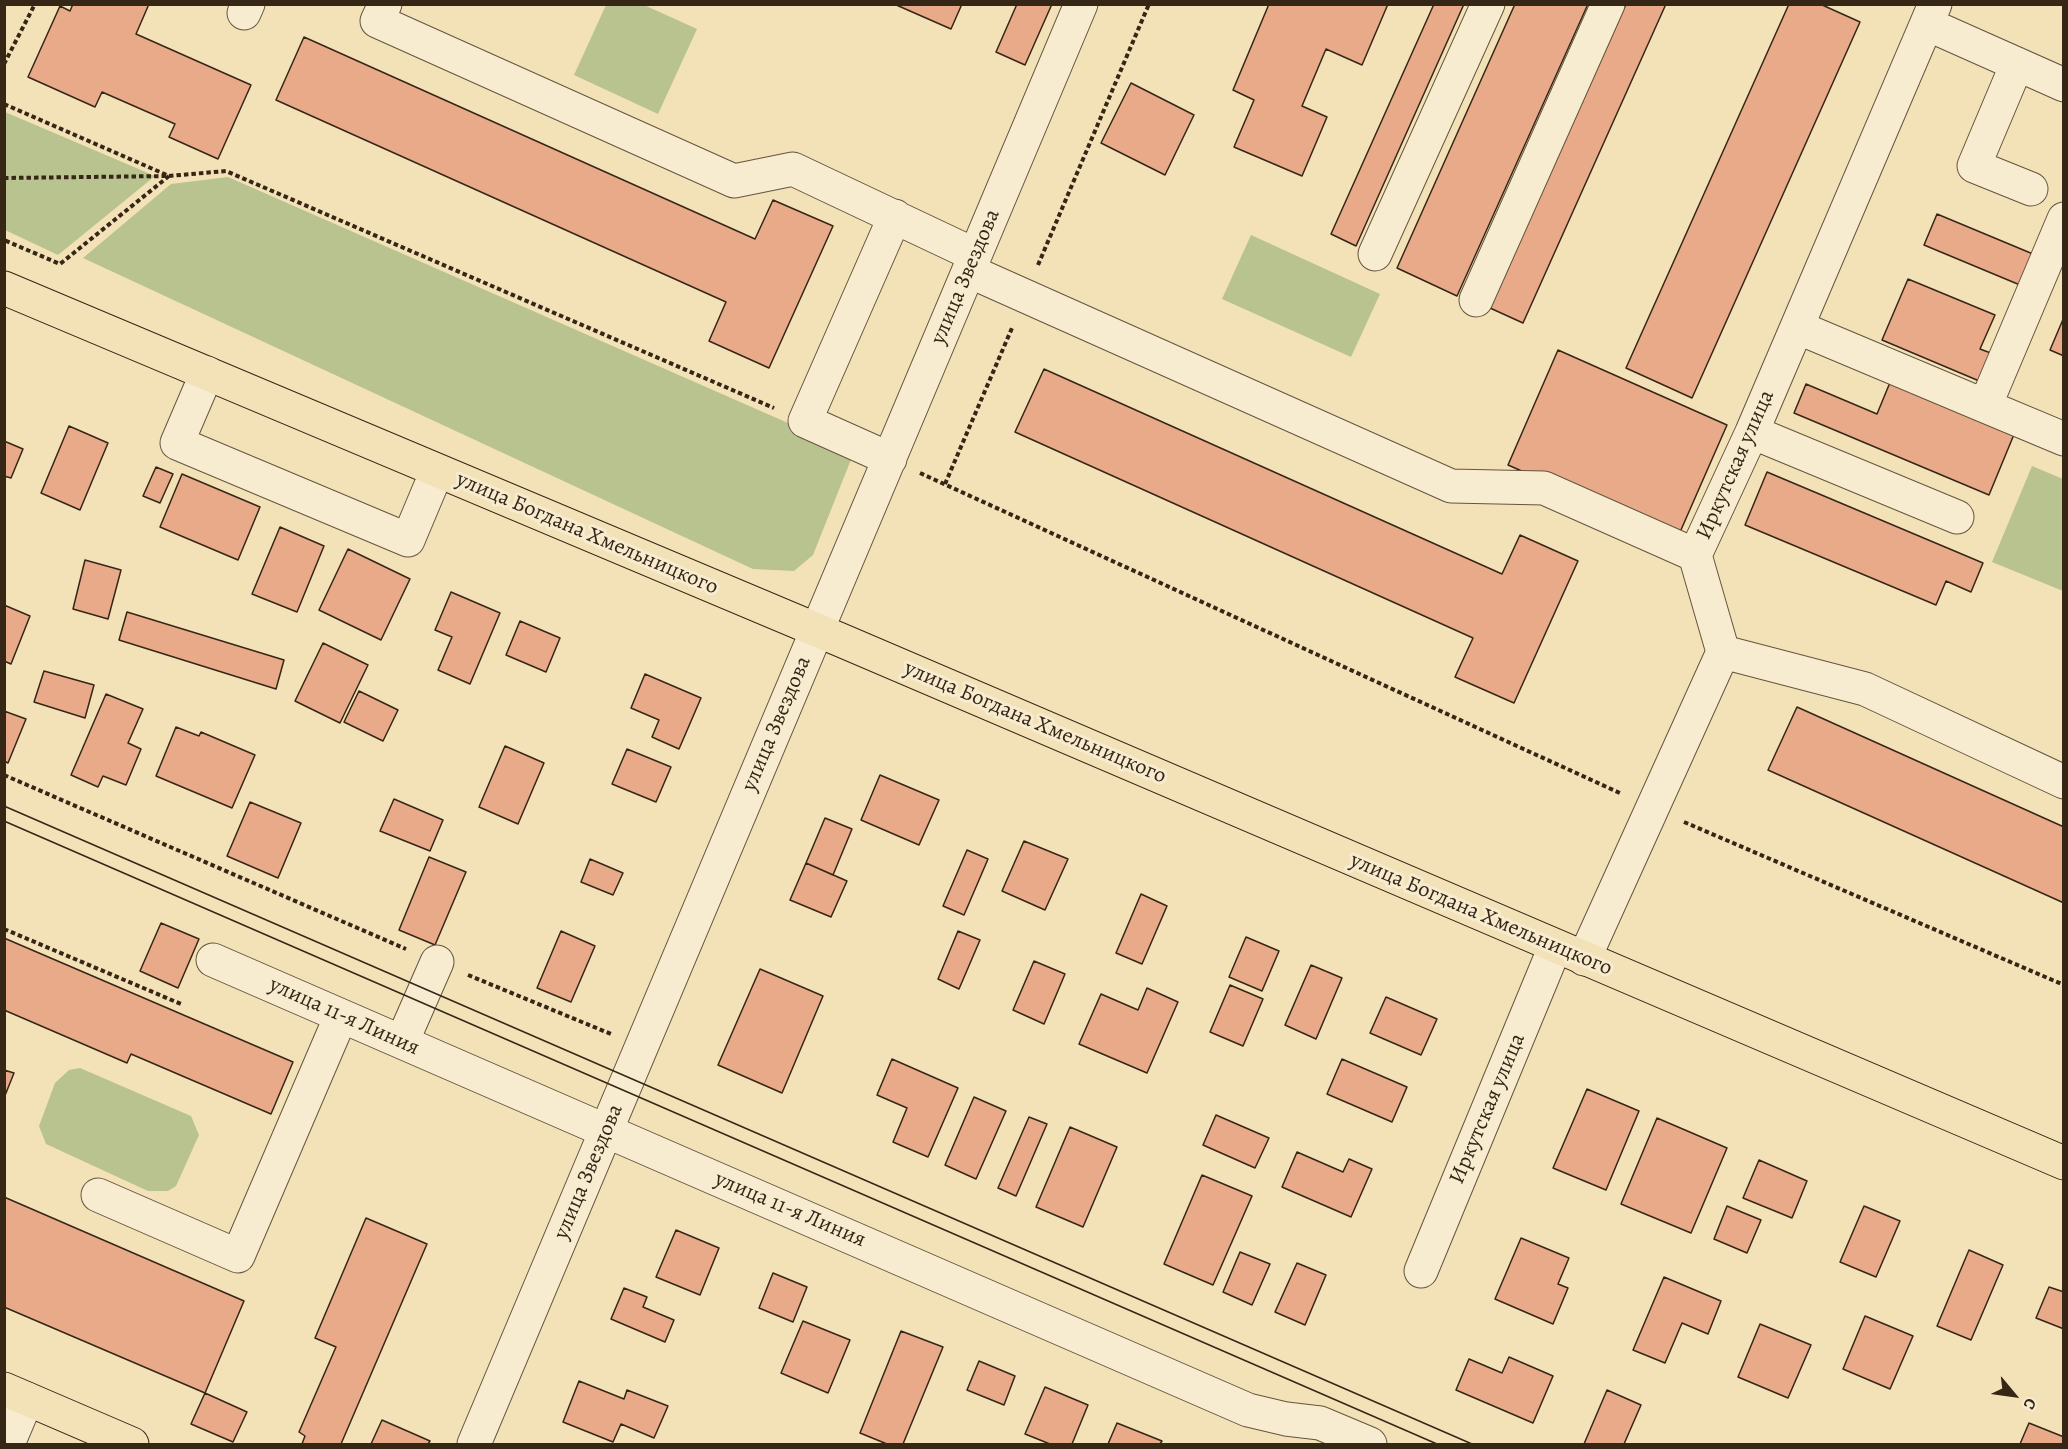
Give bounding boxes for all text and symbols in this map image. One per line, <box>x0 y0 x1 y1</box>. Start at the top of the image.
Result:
street label: улица Звездова <box>926 205 1006 349</box>
street label: Иркутская улица <box>1691 386 1781 544</box>
street label: улица Богдана Хмельницкого <box>452 467 722 601</box>
street label: улица Звездова <box>737 652 817 796</box>
street label: улица Богдана Хмельницкого <box>900 656 1170 790</box>
street label: улица Богдана Хмельницкого <box>1346 848 1616 982</box>
street label: улица 11-я Линия <box>265 972 423 1062</box>
street label: Иркутская улица <box>1444 1030 1532 1188</box>
street label: улица Звездова <box>549 1100 629 1244</box>
street label: улица 11-я Линия <box>710 1166 870 1254</box>
north arrow <box>1984 1365 2044 1425</box>
text: С <box>2018 1394 2042 1413</box>

